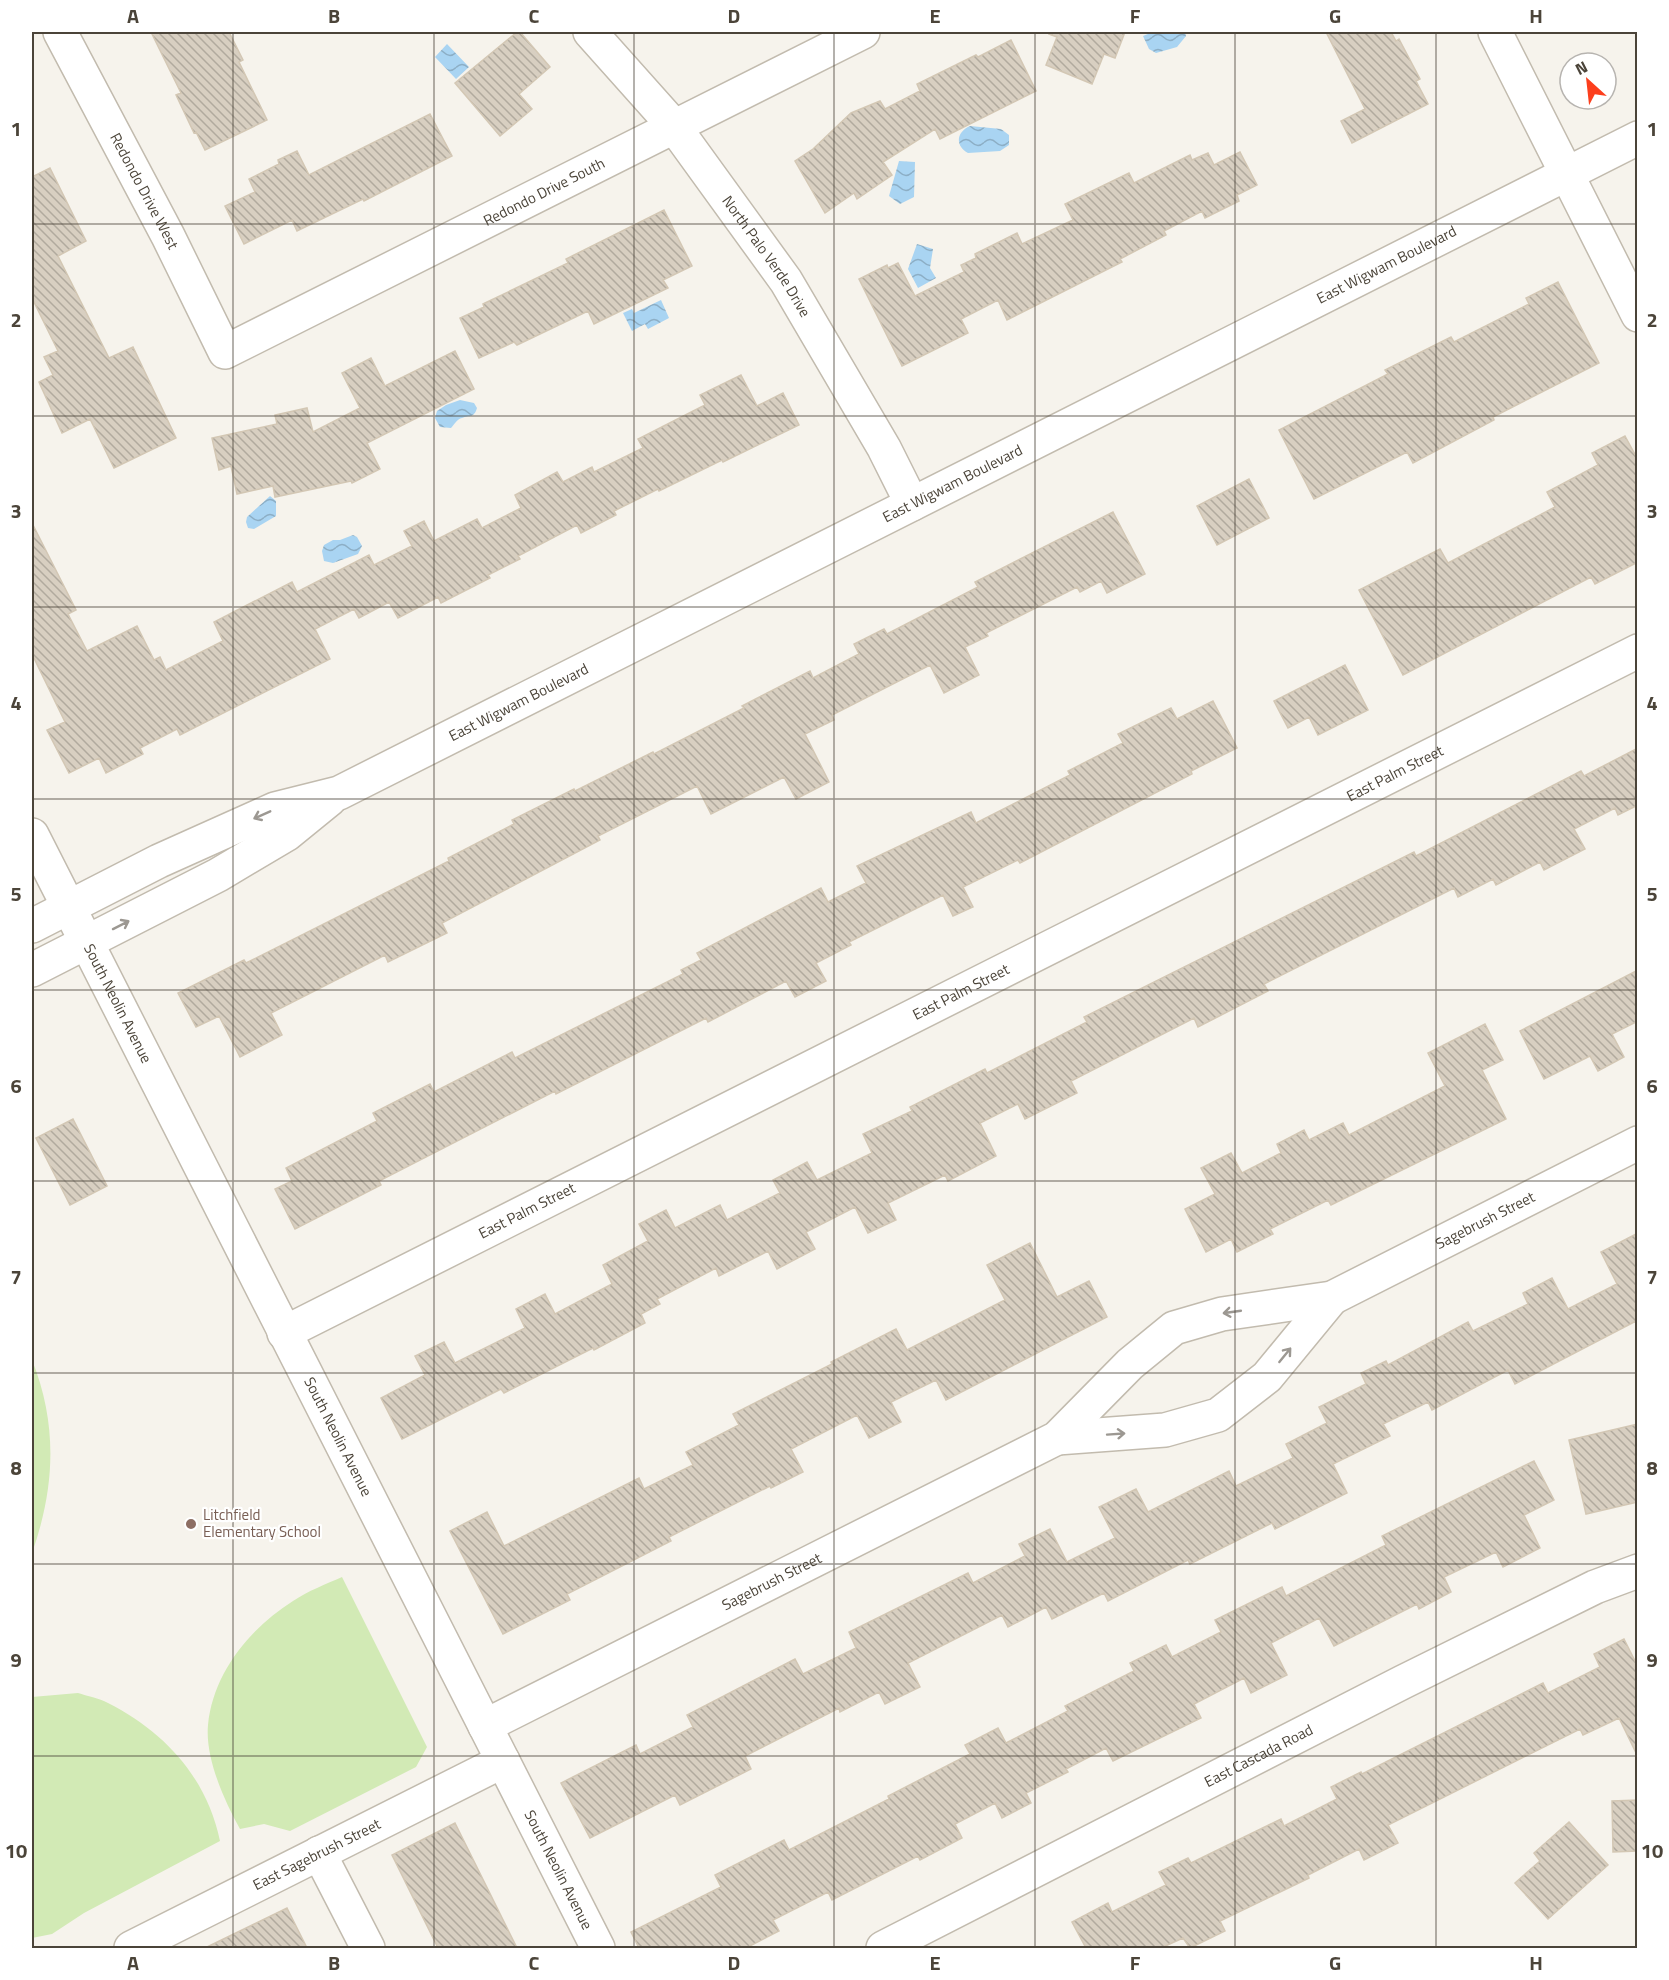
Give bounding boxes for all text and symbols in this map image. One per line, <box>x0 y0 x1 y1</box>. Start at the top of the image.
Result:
text: A <box>127 0 139 31</box>
text: B <box>328 0 340 31</box>
text: C <box>529 0 540 31</box>
text: D <box>728 0 740 31</box>
text: E <box>929 0 941 31</box>
text: F <box>1130 0 1141 31</box>
text: G <box>1329 0 1341 31</box>
text: H <box>1529 0 1543 31</box>
north arrow <box>1558 51 1618 111</box>
text: N <box>1571 54 1592 81</box>
text: 1 <box>10 113 22 144</box>
text: 1 <box>1646 113 1658 144</box>
street label: Redondo Drive West <box>104 129 185 254</box>
street label: Redondo Drive South <box>479 151 609 232</box>
street label: North Palo Verde Drive <box>717 191 817 321</box>
street label: East Wigwam Boulevard <box>1312 219 1460 309</box>
text: 2 <box>10 304 22 335</box>
text: 2 <box>1646 304 1658 335</box>
street label: East Wigwam Boulevard <box>878 438 1026 528</box>
text: 3 <box>10 495 22 526</box>
text: 3 <box>1646 495 1658 526</box>
street label: East Wigwam Boulevard <box>445 657 592 747</box>
text: 4 <box>10 687 22 718</box>
text: 4 <box>1646 687 1658 718</box>
street label: East Palm Street <box>1342 739 1448 807</box>
one-way arrow <box>254 809 272 821</box>
text: 5 <box>10 878 22 909</box>
text: 5 <box>1646 878 1658 909</box>
one-way arrow <box>112 919 130 930</box>
street label: South Neolin Avenue <box>78 939 158 1067</box>
street label: East Palm Street <box>908 957 1014 1026</box>
text: 6 <box>10 1070 22 1101</box>
text: 6 <box>1646 1070 1658 1101</box>
street label: East Palm Street <box>474 1176 580 1244</box>
street label: Sagebrush Street <box>1431 1185 1539 1255</box>
text: 7 <box>10 1261 22 1292</box>
text: 7 <box>1646 1261 1658 1292</box>
one-way arrow <box>1223 1307 1242 1318</box>
one-way arrow <box>1278 1348 1292 1363</box>
street label: South Neolin Avenue <box>298 1373 378 1500</box>
one-way arrow <box>1105 1428 1125 1439</box>
text: 8 <box>10 1452 22 1483</box>
text: 8 <box>1646 1452 1658 1483</box>
place label: Litchfield Elementary School <box>203 1503 321 1543</box>
marker: Litchfield Elementary School <box>184 1517 198 1531</box>
street label: Sagebrush Street <box>718 1546 826 1616</box>
text: 9 <box>10 1644 22 1675</box>
text: 9 <box>1646 1644 1658 1675</box>
street label: East Cascada Road <box>1200 1718 1317 1793</box>
street label: South Neolin Avenue <box>519 1806 599 1933</box>
street label: East Sagebrush Street <box>249 1812 385 1896</box>
text: 10 <box>5 1835 27 1866</box>
text: 10 <box>1641 1835 1663 1866</box>
text: A <box>127 1947 139 1978</box>
text: B <box>328 1947 340 1978</box>
text: C <box>529 1947 540 1978</box>
text: D <box>728 1947 740 1978</box>
text: E <box>929 1947 941 1978</box>
text: F <box>1130 1947 1141 1978</box>
text: G <box>1329 1947 1341 1978</box>
text: H <box>1529 1947 1543 1978</box>

